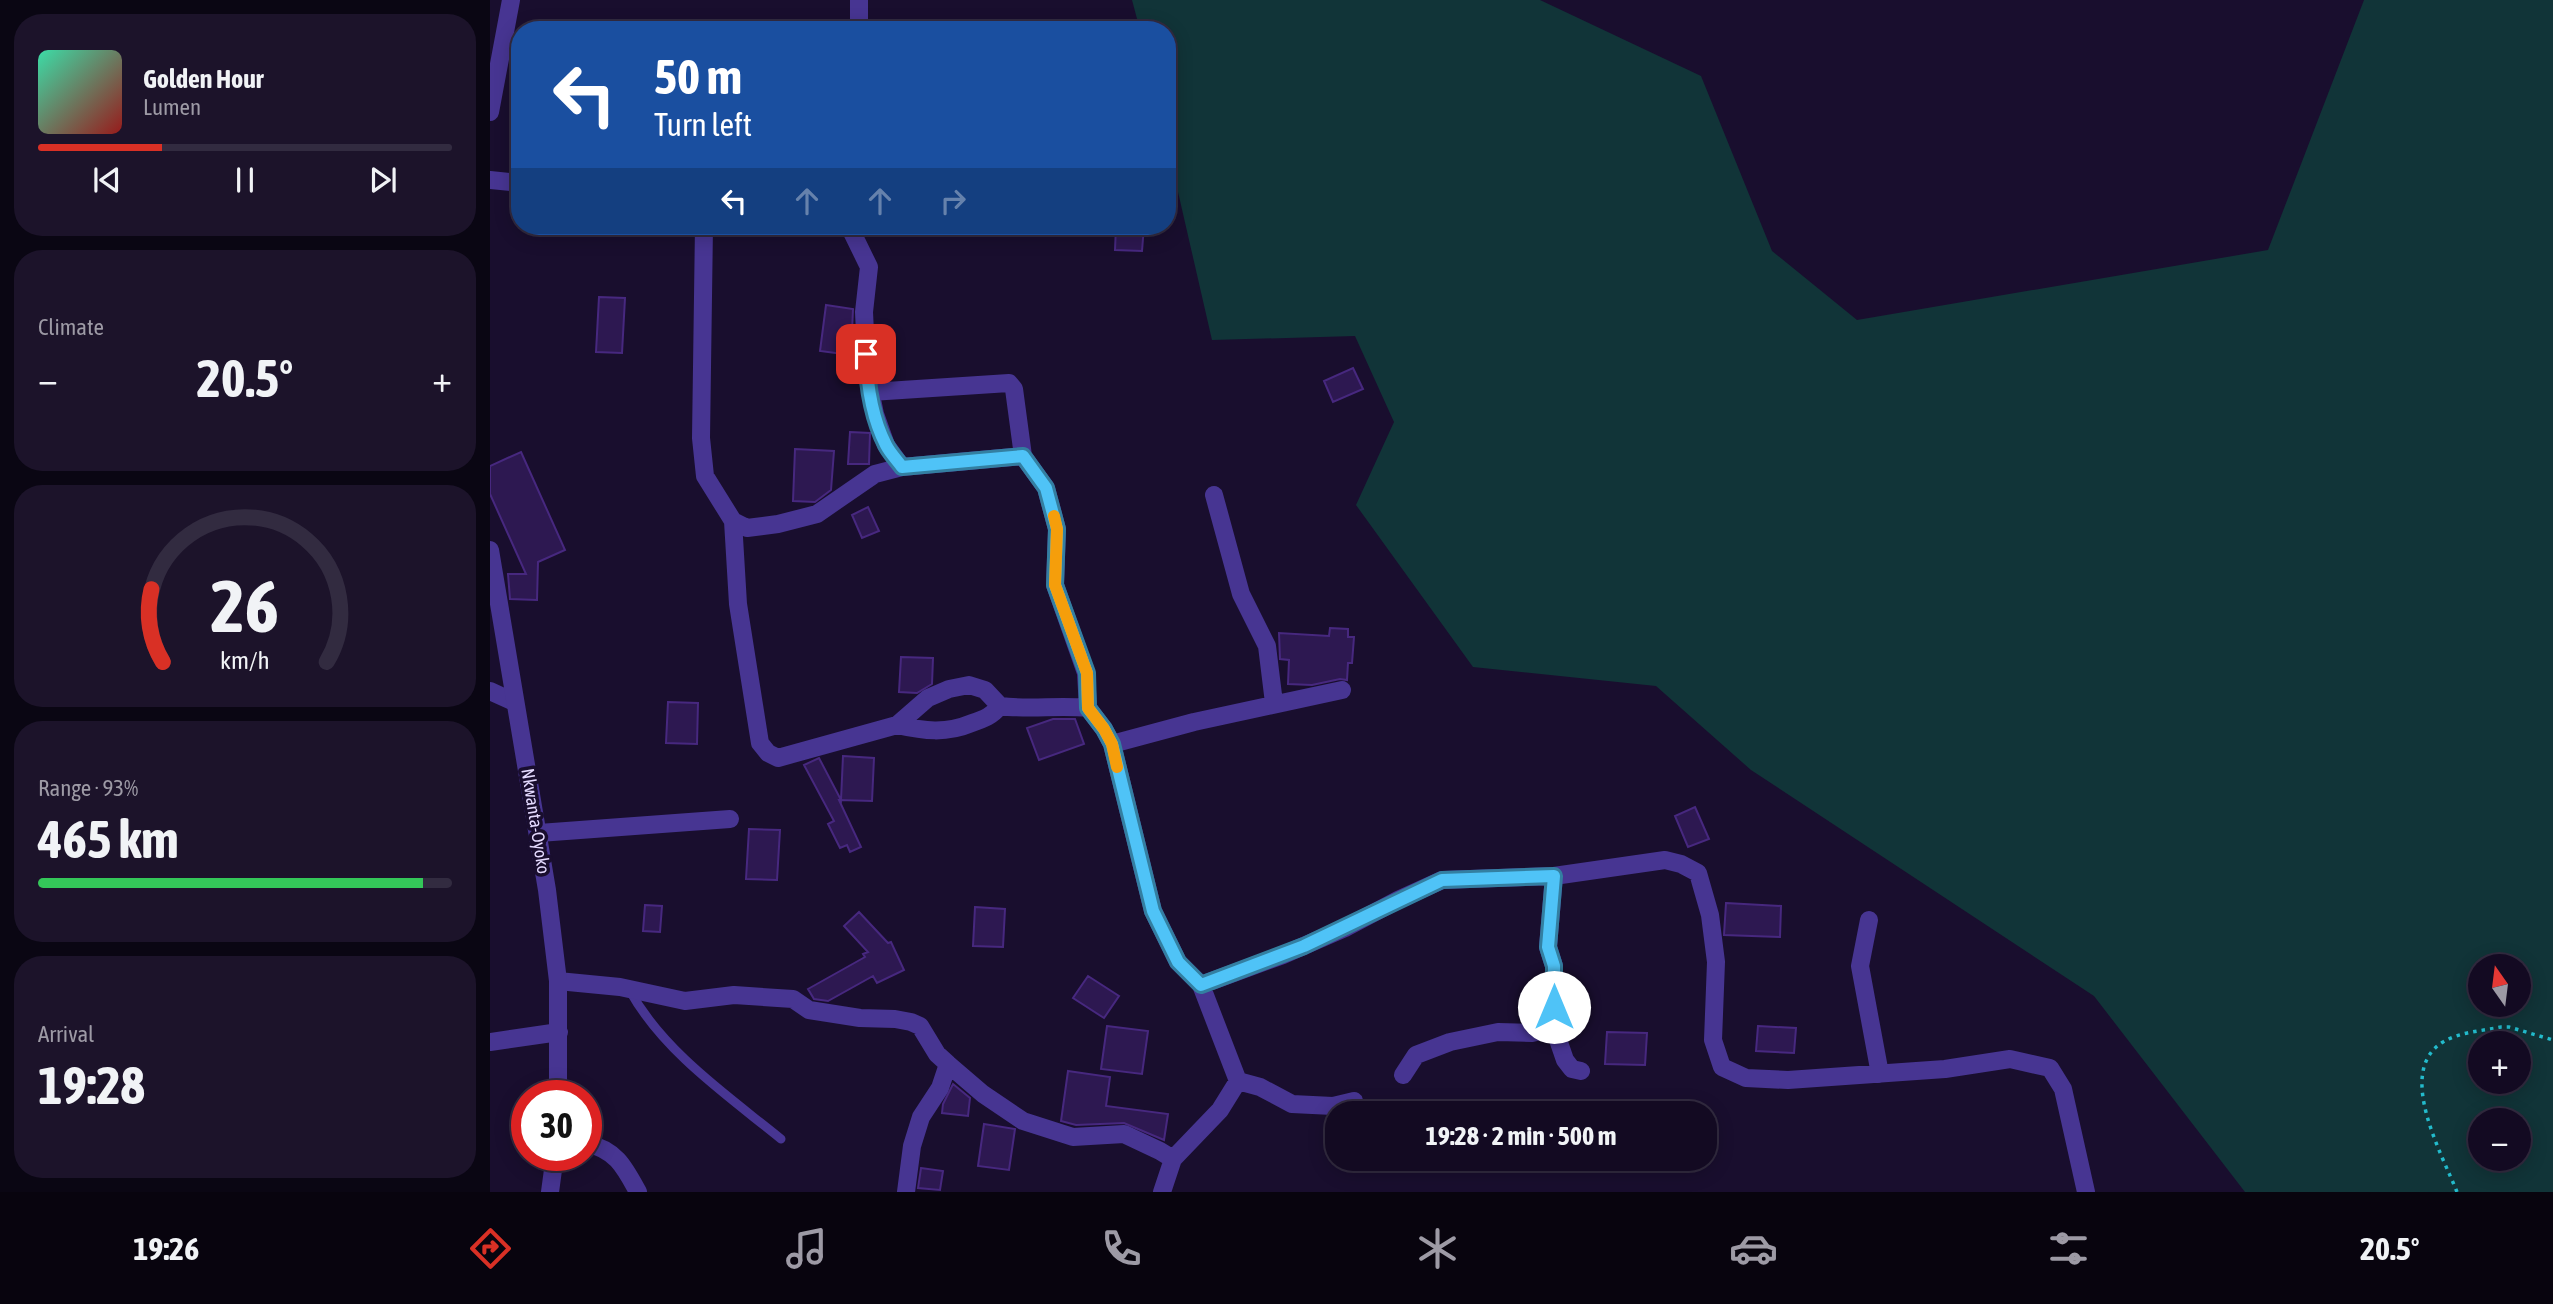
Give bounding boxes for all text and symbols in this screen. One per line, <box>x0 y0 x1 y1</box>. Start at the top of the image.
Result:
text: 50 m <box>654 48 742 104</box>
icon: left <box>539 49 630 140</box>
text: Golden Hour <box>143 64 263 94</box>
text: Lumen <box>143 94 201 120</box>
text: Turn left <box>654 106 752 143</box>
icon: previous <box>88 161 126 199</box>
icon: pause <box>226 161 264 199</box>
icon: next <box>364 161 402 199</box>
icon: left <box>715 182 753 220</box>
icon: ahead <box>788 182 826 220</box>
icon: ahead <box>861 182 899 220</box>
icon: right <box>934 182 972 220</box>
text: Climate <box>38 314 104 340</box>
pin <box>836 324 896 384</box>
icon: arrive <box>847 335 885 373</box>
text: 20.5° <box>197 348 293 408</box>
text: − <box>38 357 58 400</box>
text: + <box>432 357 452 400</box>
text: 26 <box>211 564 279 647</box>
text: km/h <box>220 646 270 674</box>
street label: Nkwanta-Oyoko <box>517 767 555 875</box>
text: Range · 93% <box>38 775 138 801</box>
text: 465 km <box>38 809 179 869</box>
north arrow <box>2468 954 2530 1017</box>
map controls <box>2468 954 2531 1171</box>
position arrow <box>1517 970 1591 1044</box>
text: Arrival <box>38 1021 94 1047</box>
button: + <box>2468 1031 2531 1094</box>
text: 19:28 <box>38 1055 145 1115</box>
speed limit sign: 30 <box>511 1080 602 1171</box>
button: − <box>2468 1108 2531 1171</box>
text: 19:28 · 2 min · 500 m <box>1426 1121 1616 1151</box>
icon: directions <box>466 1224 515 1273</box>
icon: music <box>782 1224 831 1273</box>
icon: phone <box>1097 1224 1146 1273</box>
icon: climate <box>1413 1224 1462 1273</box>
icon: car <box>1729 1224 1778 1273</box>
icon: filters <box>2044 1224 2093 1273</box>
text: 19:26 <box>133 1230 199 1267</box>
text: 20.5° <box>2360 1230 2420 1267</box>

